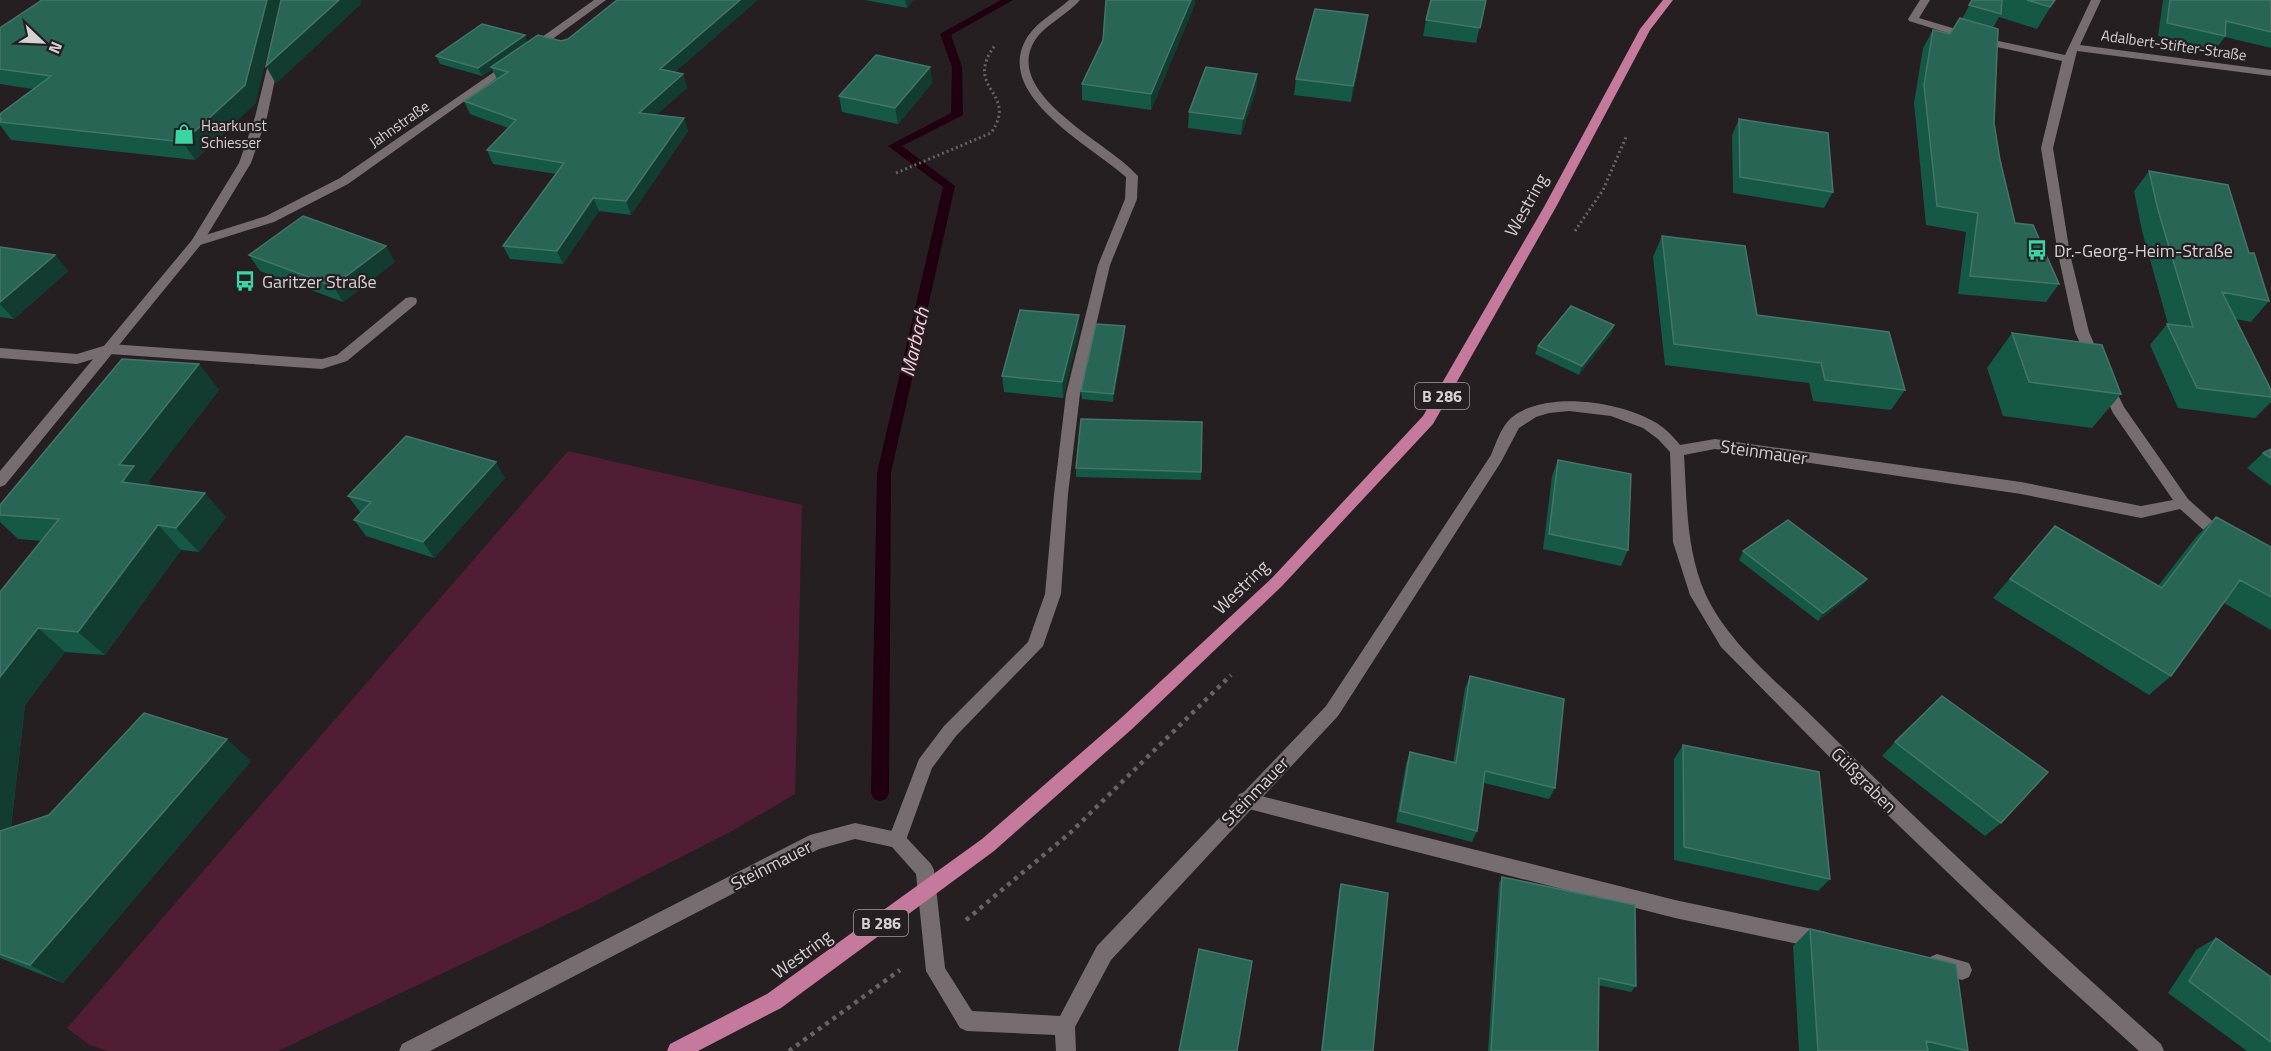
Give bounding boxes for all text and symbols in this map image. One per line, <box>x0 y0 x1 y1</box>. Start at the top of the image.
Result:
north arrow <box>12 12 72 72</box>
street label: Adalbert-Stifter-Straße <box>2100 23 2248 67</box>
text: N <box>43 38 69 58</box>
street label: Jahnstraße <box>364 95 434 153</box>
place label: Haarkunst Schiesser <box>201 114 268 154</box>
shop icon: Haarkunst Schiesser <box>172 122 196 146</box>
street label: Westring <box>1498 169 1554 241</box>
place label: Dr.-Georg-Heim-Straße <box>2054 237 2233 264</box>
bus stop icon: Dr.-Georg-Heim-Straße <box>2025 238 2049 262</box>
place label: Garitzer Straße <box>262 268 377 295</box>
bus stop icon: Garitzer Straße <box>233 269 257 293</box>
water label: Marbach <box>891 303 937 380</box>
road number: B 286 <box>1415 383 1469 409</box>
street label: Steinmauer <box>1719 433 1809 471</box>
street label: Westring <box>1207 554 1275 620</box>
street label: Güßgraben <box>1825 741 1903 819</box>
street label: Steinmauer <box>1215 750 1295 832</box>
street label: Steinmauer <box>726 833 816 897</box>
road number: B 286 <box>854 910 908 936</box>
street label: Westring <box>766 923 838 985</box>

